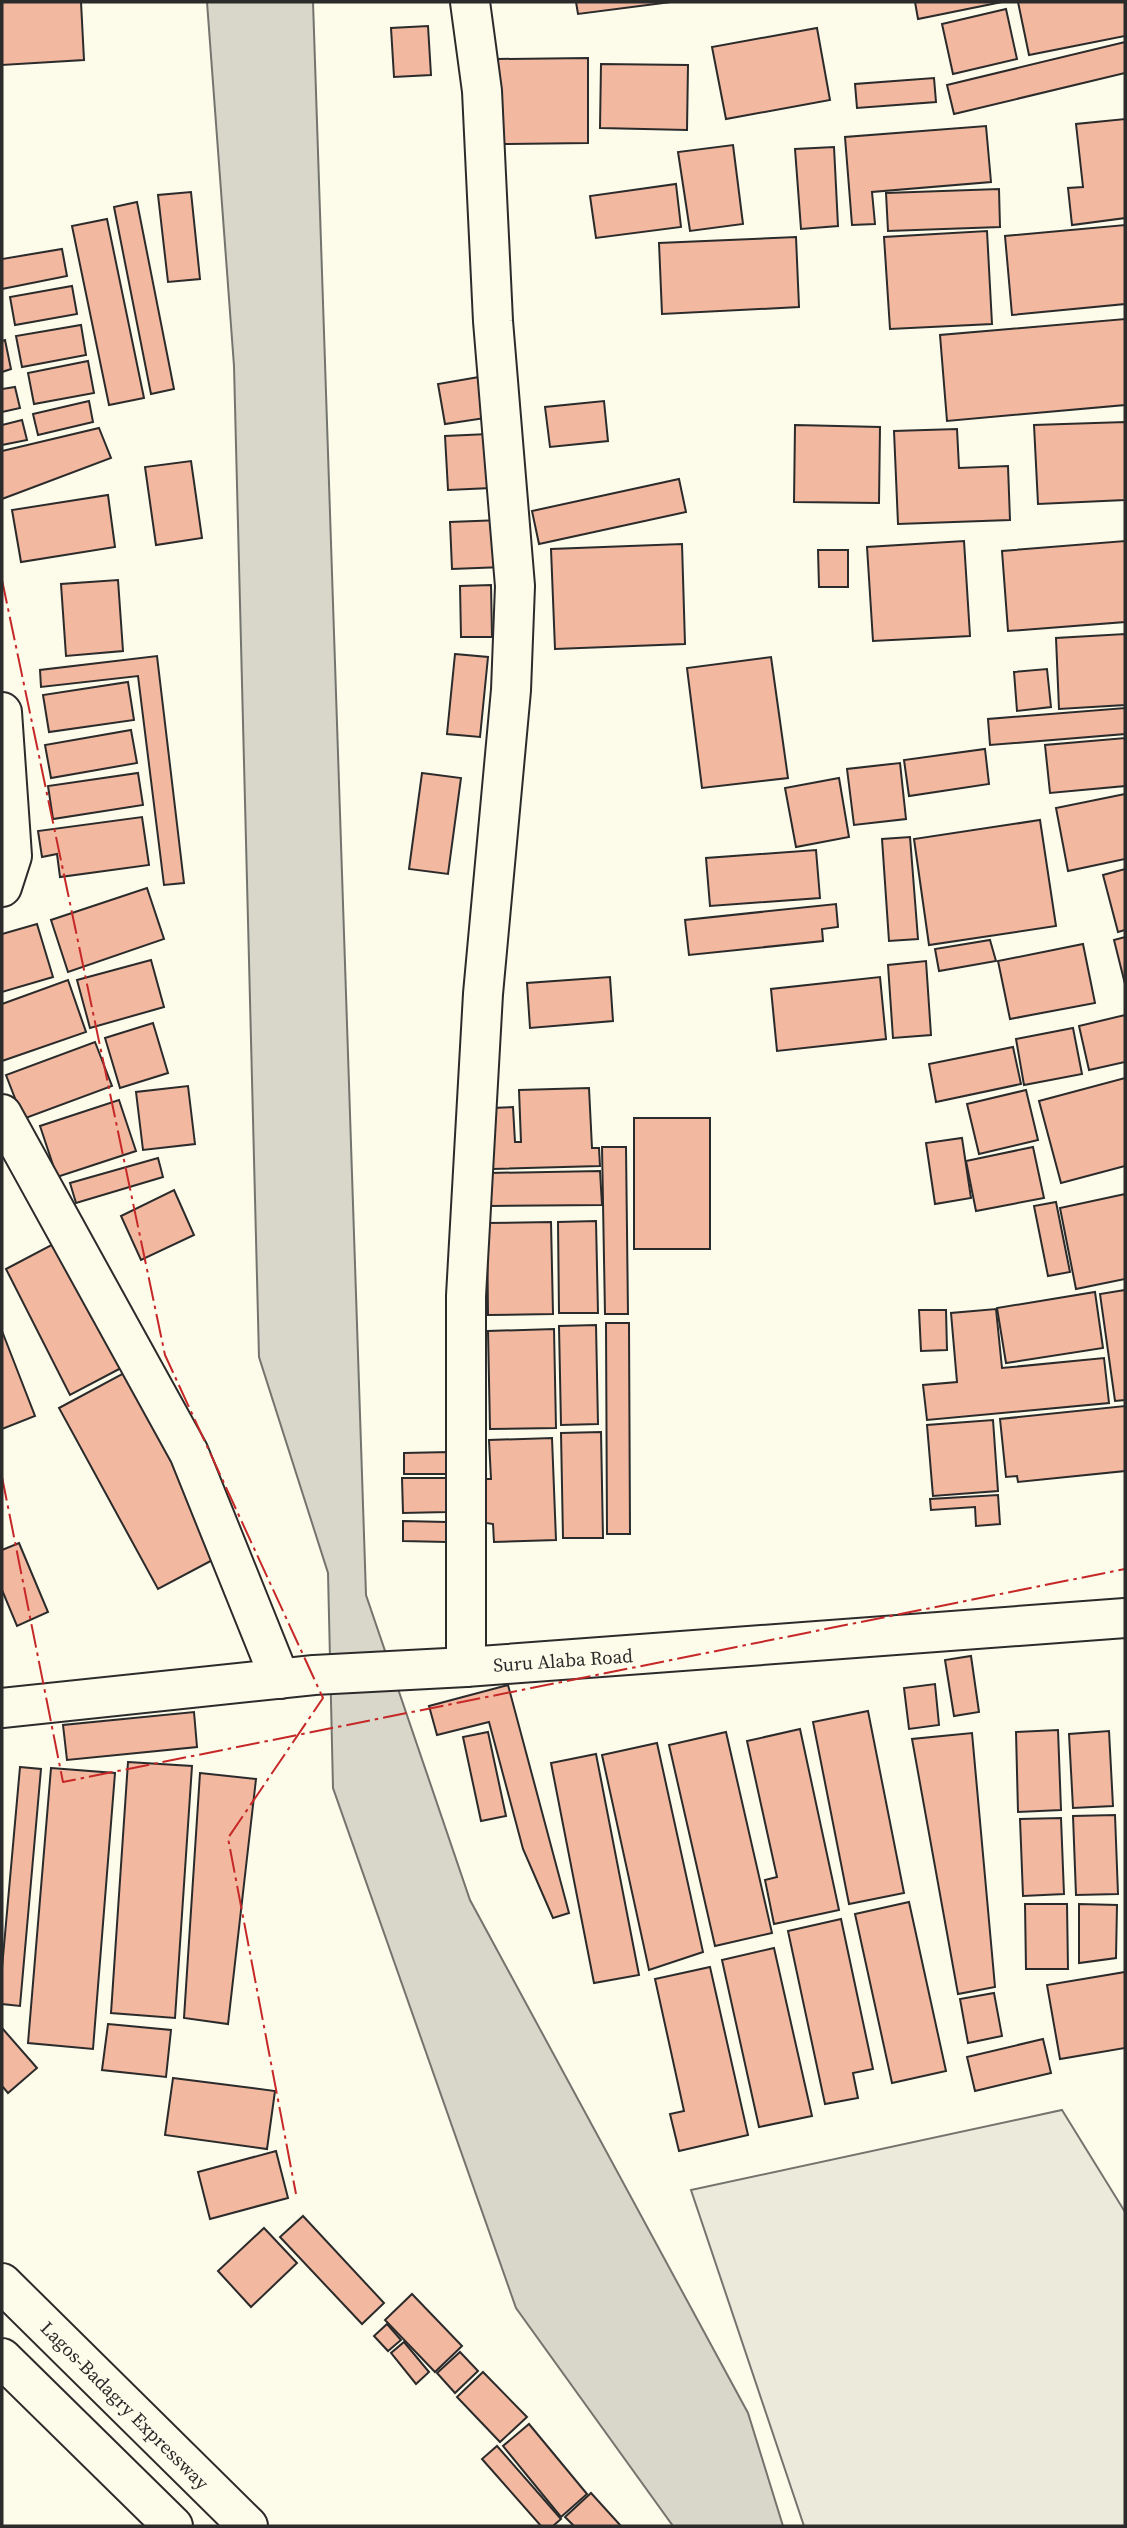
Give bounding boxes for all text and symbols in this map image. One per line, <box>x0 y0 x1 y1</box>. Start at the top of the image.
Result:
street label: Suru Alaba Road <box>492 1642 634 1678</box>
street label: Lagos-Badagry Expressway <box>35 2315 215 2495</box>

